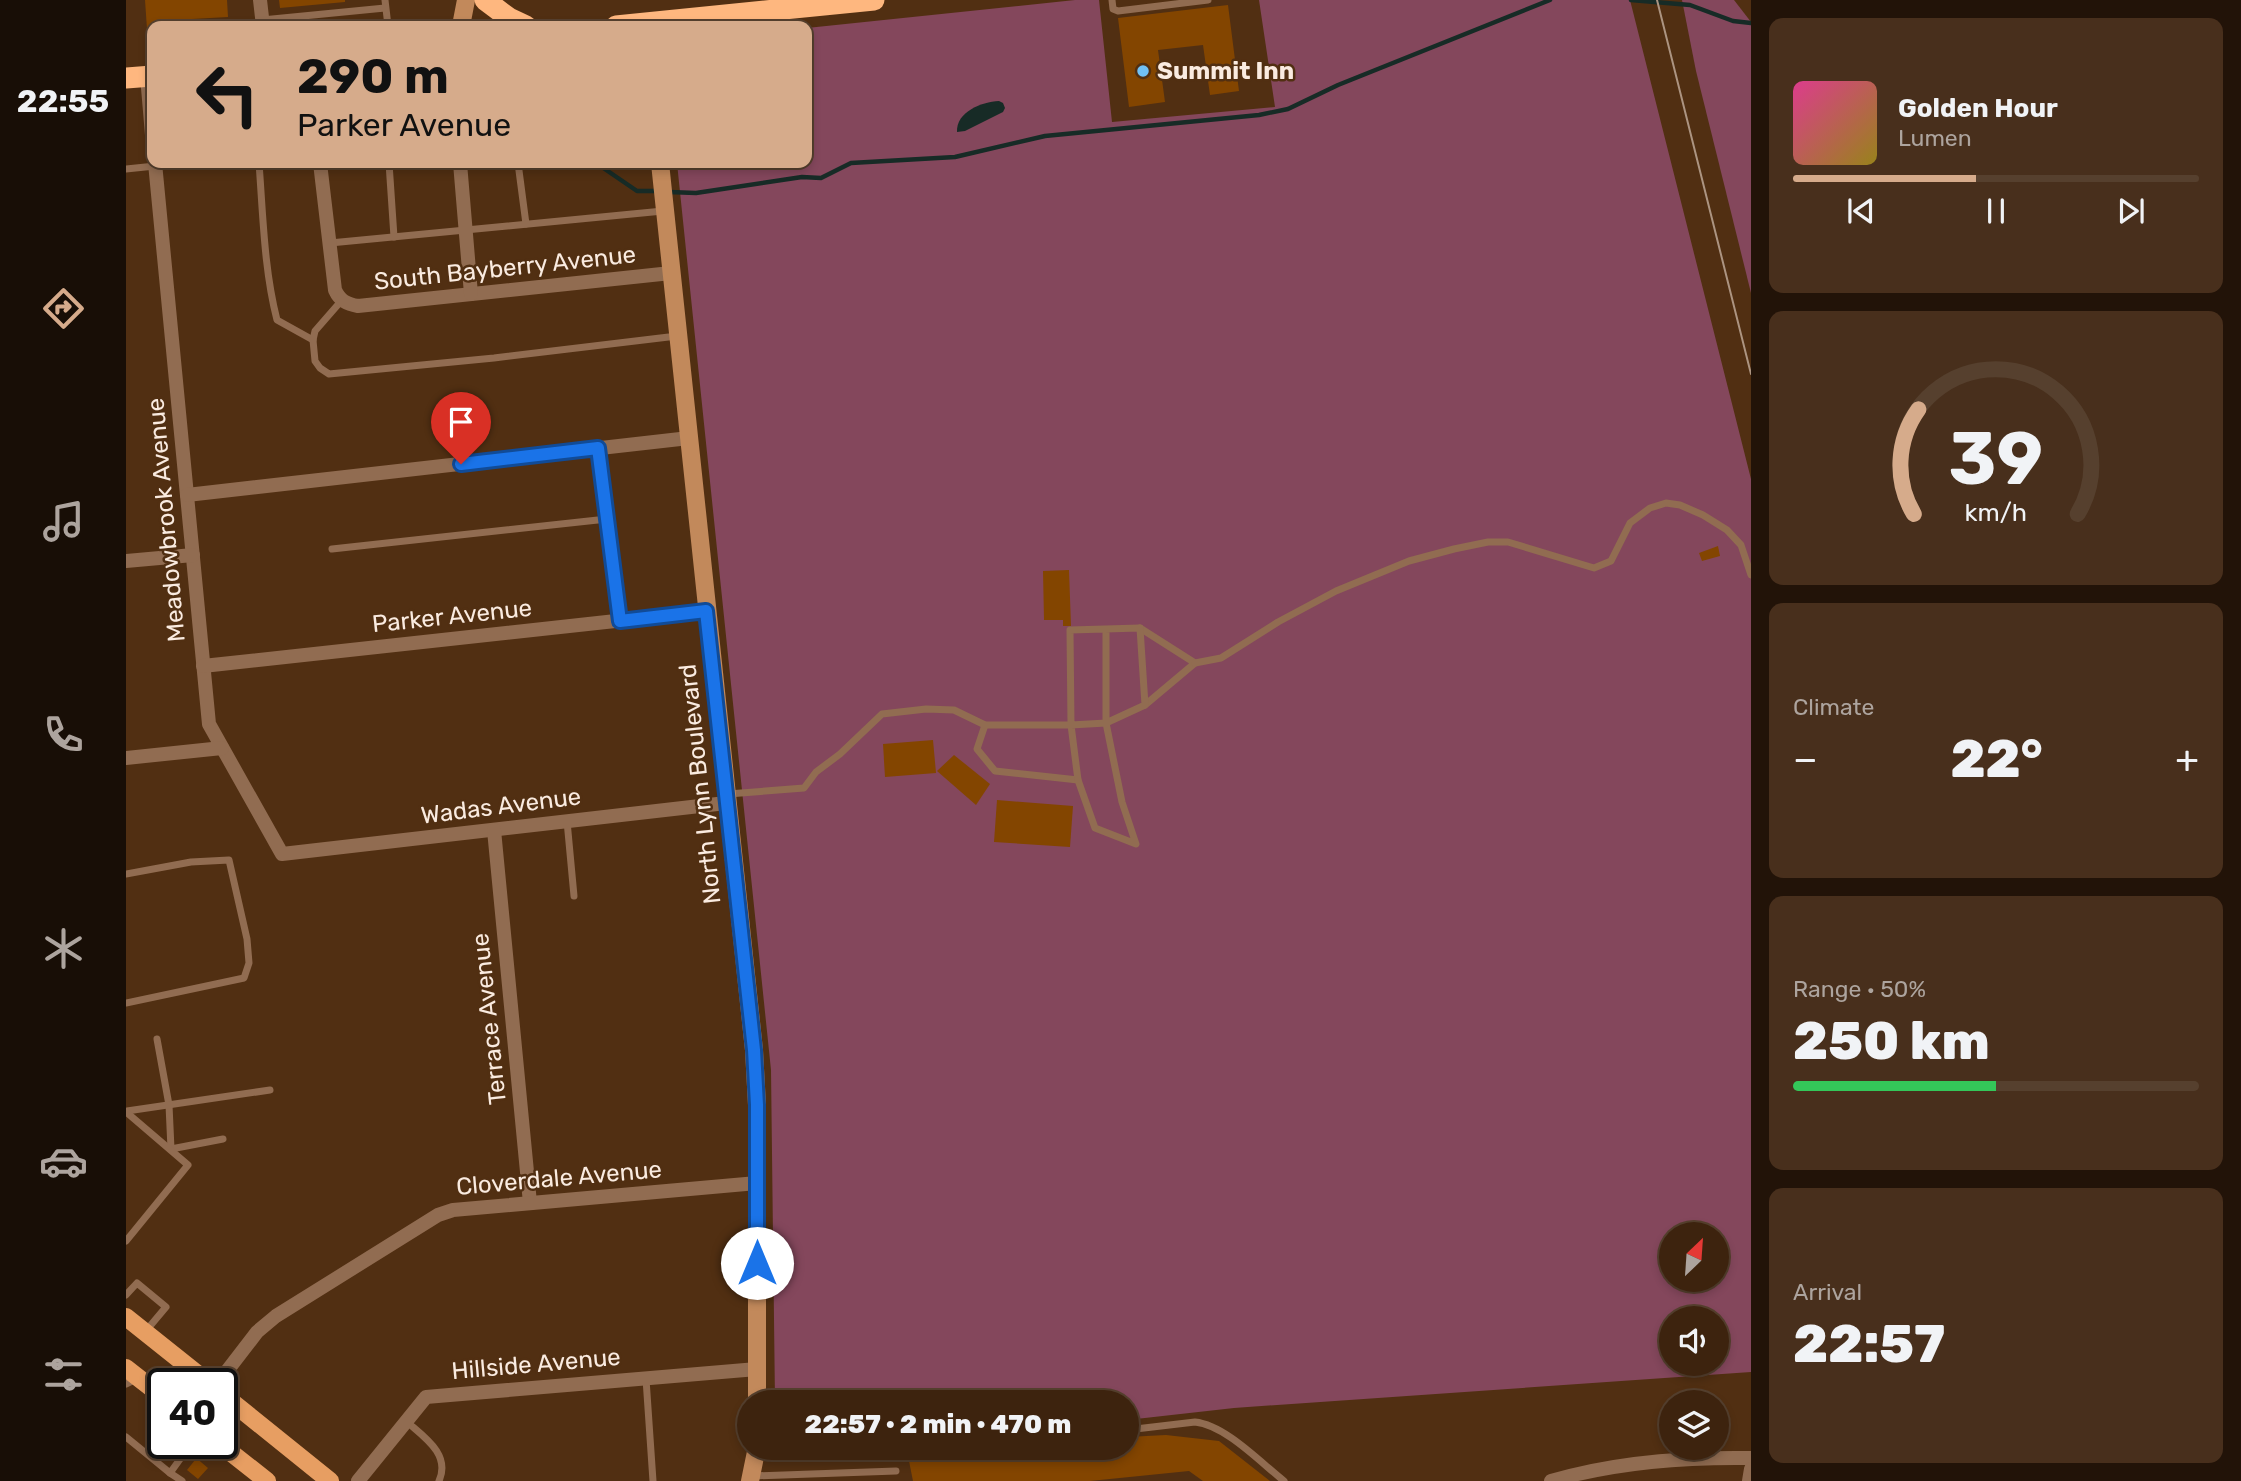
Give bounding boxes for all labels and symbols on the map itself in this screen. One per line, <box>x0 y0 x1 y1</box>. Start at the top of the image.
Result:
place label: Summit Inn <box>1157 57 1294 85</box>
marker: Summit Inn <box>1135 63 1151 79</box>
street label: South Bayberry Avenue <box>373 240 637 296</box>
pin <box>431 392 491 464</box>
street label: Meadowbrook Avenue <box>141 397 191 643</box>
street label: Parker Avenue <box>371 594 533 638</box>
street label: North Lynn Boulevard <box>673 663 727 905</box>
street label: Wadas Avenue <box>419 782 583 830</box>
street label: Terrace Avenue <box>466 932 512 1106</box>
street label: Cloverdale Avenue <box>455 1155 663 1201</box>
north arrow <box>1659 1222 1729 1292</box>
position arrow <box>720 1226 794 1300</box>
street label: Hillside Avenue <box>450 1343 622 1385</box>
speed limit sign: 40 <box>147 1368 238 1459</box>

